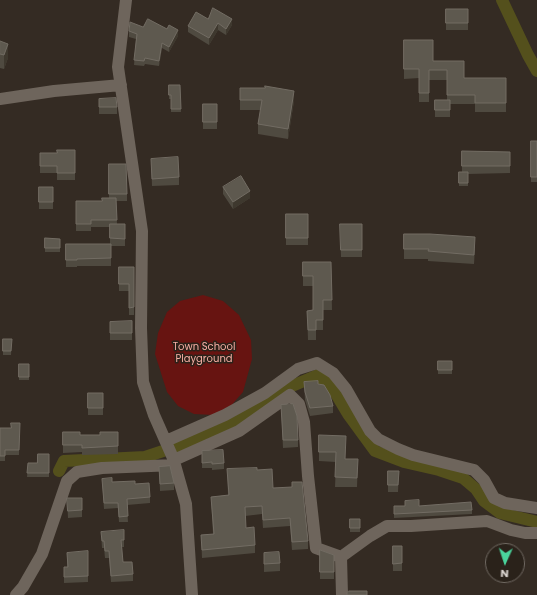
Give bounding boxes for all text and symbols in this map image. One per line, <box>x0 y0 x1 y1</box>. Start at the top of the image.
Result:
park label: Town School Playground <box>173 341 235 364</box>
north arrow <box>485 543 525 583</box>
text: N <box>500 566 509 582</box>

